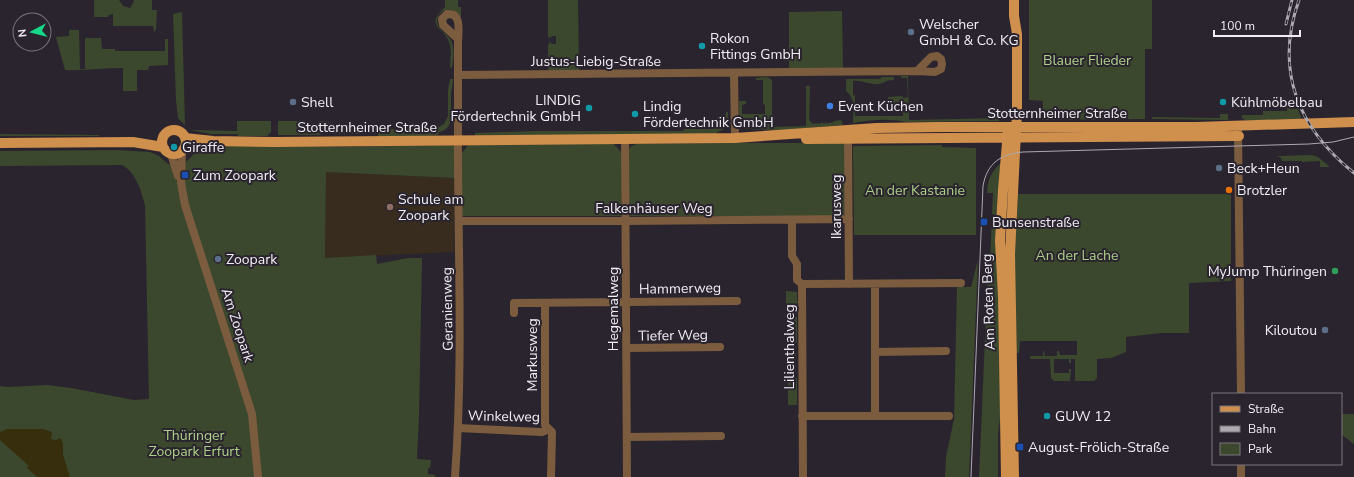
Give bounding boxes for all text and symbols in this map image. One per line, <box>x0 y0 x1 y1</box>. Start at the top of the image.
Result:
north arrow <box>12 12 52 52</box>
scale bar <box>1214 12 1300 38</box>
place label: Welscher GmbH & Co. KG <box>919 15 1019 50</box>
text: 100 m <box>1220 18 1255 34</box>
marker: Welscher GmbH & Co. KG <box>906 27 916 37</box>
text: N <box>15 28 31 38</box>
place label: Rokon Fittings GmbH <box>710 29 801 64</box>
marker: Rokon Fittings GmbH <box>697 41 707 51</box>
park label: Blauer Flieder <box>1043 51 1131 70</box>
street label: Justus-Liebig-Straße <box>530 52 661 71</box>
place label: LINDIG Fördertechnik GmbH <box>450 91 581 126</box>
place label: Shell <box>301 93 334 112</box>
place label: Kühlmöbelbau <box>1231 93 1323 112</box>
marker: Shell <box>288 97 298 107</box>
place label: Lindig Fördertechnik GmbH <box>643 97 774 132</box>
place label: Event Küchen <box>838 97 923 116</box>
marker: Kühlmöbelbau <box>1218 97 1228 107</box>
marker: Event Küchen <box>825 101 835 111</box>
marker: LINDIG Fördertechnik GmbH <box>584 103 594 113</box>
street label: Stotternheimer Straße <box>987 104 1127 123</box>
marker: Lindig Fördertechnik GmbH <box>630 109 640 119</box>
street label: Stotternheimer Straße <box>297 118 437 137</box>
place label: Giraffe <box>182 138 224 157</box>
marker: Giraffe <box>169 142 179 152</box>
place label: Beck+Heun <box>1227 159 1300 178</box>
marker: Beck+Heun <box>1214 163 1224 173</box>
place label: Zum Zoopark <box>193 166 277 185</box>
marker: Zum Zoopark <box>180 170 190 180</box>
street label: Ikarusweg <box>827 175 846 239</box>
park label: An der Kastanie <box>865 181 965 200</box>
place label: Brotzler <box>1237 181 1287 200</box>
marker: Brotzler <box>1224 185 1234 195</box>
place label: Schule am Zoopark <box>398 190 463 225</box>
street label: Falkenhäuser Weg <box>595 199 713 218</box>
marker: Schule am Zoopark <box>385 202 395 212</box>
place label: Bunsenstraße <box>992 213 1079 232</box>
marker: Bunsenstraße <box>979 217 989 227</box>
park label: An der Lache <box>1036 246 1118 265</box>
place label: Zoopark <box>226 250 278 269</box>
street label: Am Roten Berg <box>977 253 1000 351</box>
marker: Zoopark <box>213 254 223 264</box>
place label: MyJump Thüringen <box>1208 262 1327 281</box>
marker: MyJump Thüringen <box>1330 266 1340 276</box>
street label: Geranienweg <box>437 267 458 351</box>
street label: Hegemalweg <box>604 267 623 351</box>
street label: Hammerweg <box>639 278 721 299</box>
street label: Am Zoopark <box>217 286 259 366</box>
street label: Lilienthalweg <box>780 304 799 390</box>
street label: Markusweg <box>523 318 542 392</box>
place label: Kiloutou <box>1265 321 1317 340</box>
street label: Tiefer Weg <box>638 325 708 346</box>
marker: Kiloutou <box>1320 325 1330 335</box>
legend <box>1212 393 1342 465</box>
text: Straße <box>1248 401 1284 417</box>
street label: Winkelweg <box>468 406 540 427</box>
place label: GUW 12 <box>1055 407 1111 426</box>
marker: GUW 12 <box>1042 411 1052 421</box>
text: Bahn <box>1248 421 1276 437</box>
park label: Thüringer Zoopark Erfurt <box>148 426 240 461</box>
place label: August-Frölich-Straße <box>1028 438 1169 457</box>
text: Park <box>1248 441 1273 457</box>
marker: August-Frölich-Straße <box>1015 442 1025 452</box>

